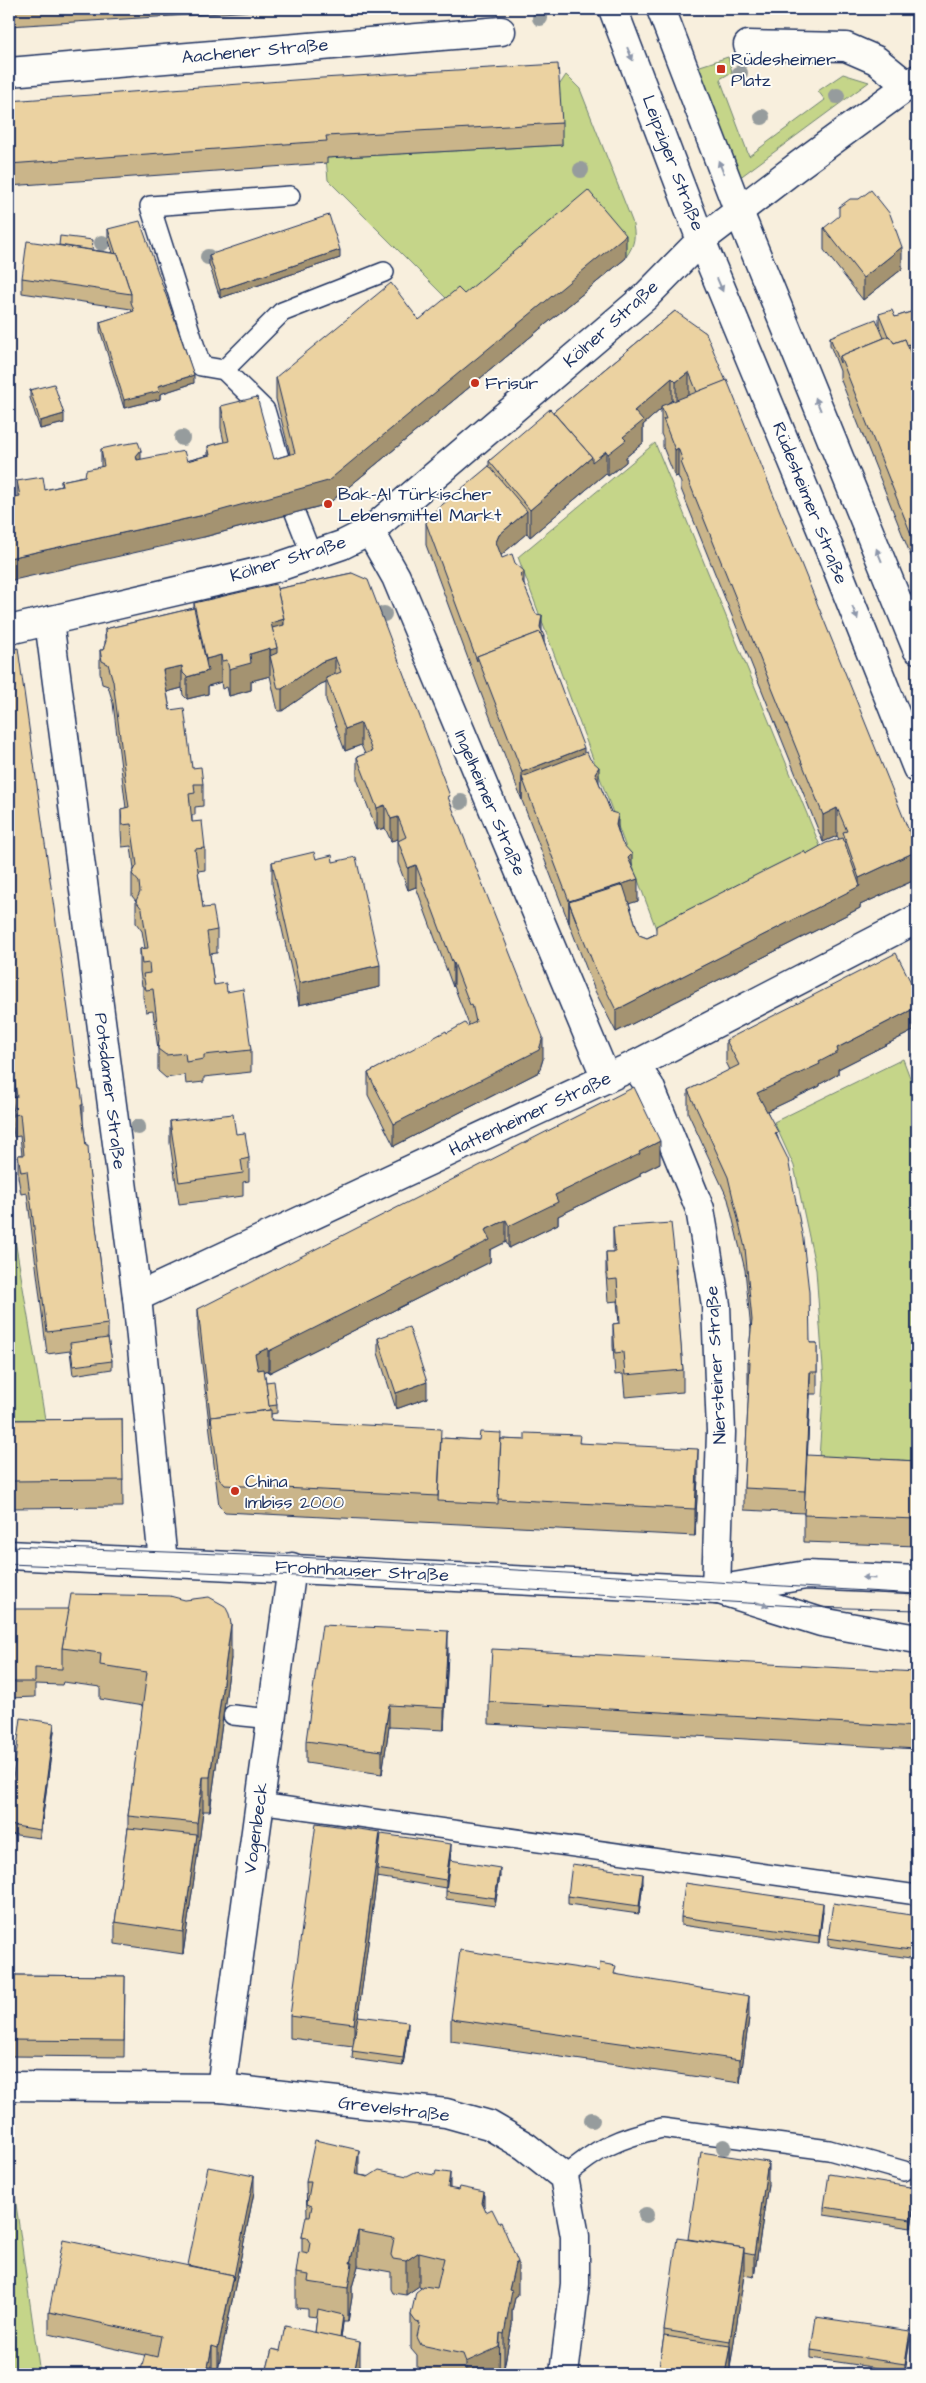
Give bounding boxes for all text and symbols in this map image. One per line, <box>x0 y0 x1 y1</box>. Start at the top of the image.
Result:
street label: Aachener Straße <box>181 32 330 70</box>
one-way arrow <box>627 47 635 61</box>
place label: Rüdesheimer Platz <box>731 47 836 93</box>
marker: Rüdesheimer Platz <box>715 63 727 75</box>
street label: Leipziger Straße <box>635 92 710 235</box>
one-way arrow <box>717 159 724 174</box>
street label: Kölner Straße <box>558 274 664 374</box>
one-way arrow <box>716 278 724 293</box>
place label: Frisur <box>485 371 538 396</box>
marker: Frisur <box>469 377 481 389</box>
one-way arrow <box>814 397 822 411</box>
street label: Rüdesheimer Straße <box>766 418 854 588</box>
place label: Bak-Al Türkischer Lebensmittel Markt <box>338 482 502 528</box>
marker: Bak-Al Türkischer Lebensmittel Markt <box>322 498 334 510</box>
street label: Kölner Straße <box>227 529 349 589</box>
one-way arrow <box>875 548 883 562</box>
one-way arrow <box>852 606 860 620</box>
street label: Ingelheimer Straße <box>447 726 532 880</box>
street label: Potsdamer Straße <box>88 1011 132 1171</box>
street label: Hattenheimer Straße <box>445 1065 615 1163</box>
street label: Niersteiner Straße <box>699 1285 733 1445</box>
place label: China Imbiss 2000 <box>245 1469 344 1515</box>
marker: China Imbiss 2000 <box>229 1485 241 1497</box>
street label: Frohnhauser Straße <box>274 1554 450 1588</box>
one-way arrow <box>860 1574 876 1582</box>
one-way arrow <box>755 1601 770 1608</box>
street label: Vogenbeck <box>237 1781 276 1875</box>
street label: Grevelstraße <box>337 2090 451 2128</box>

